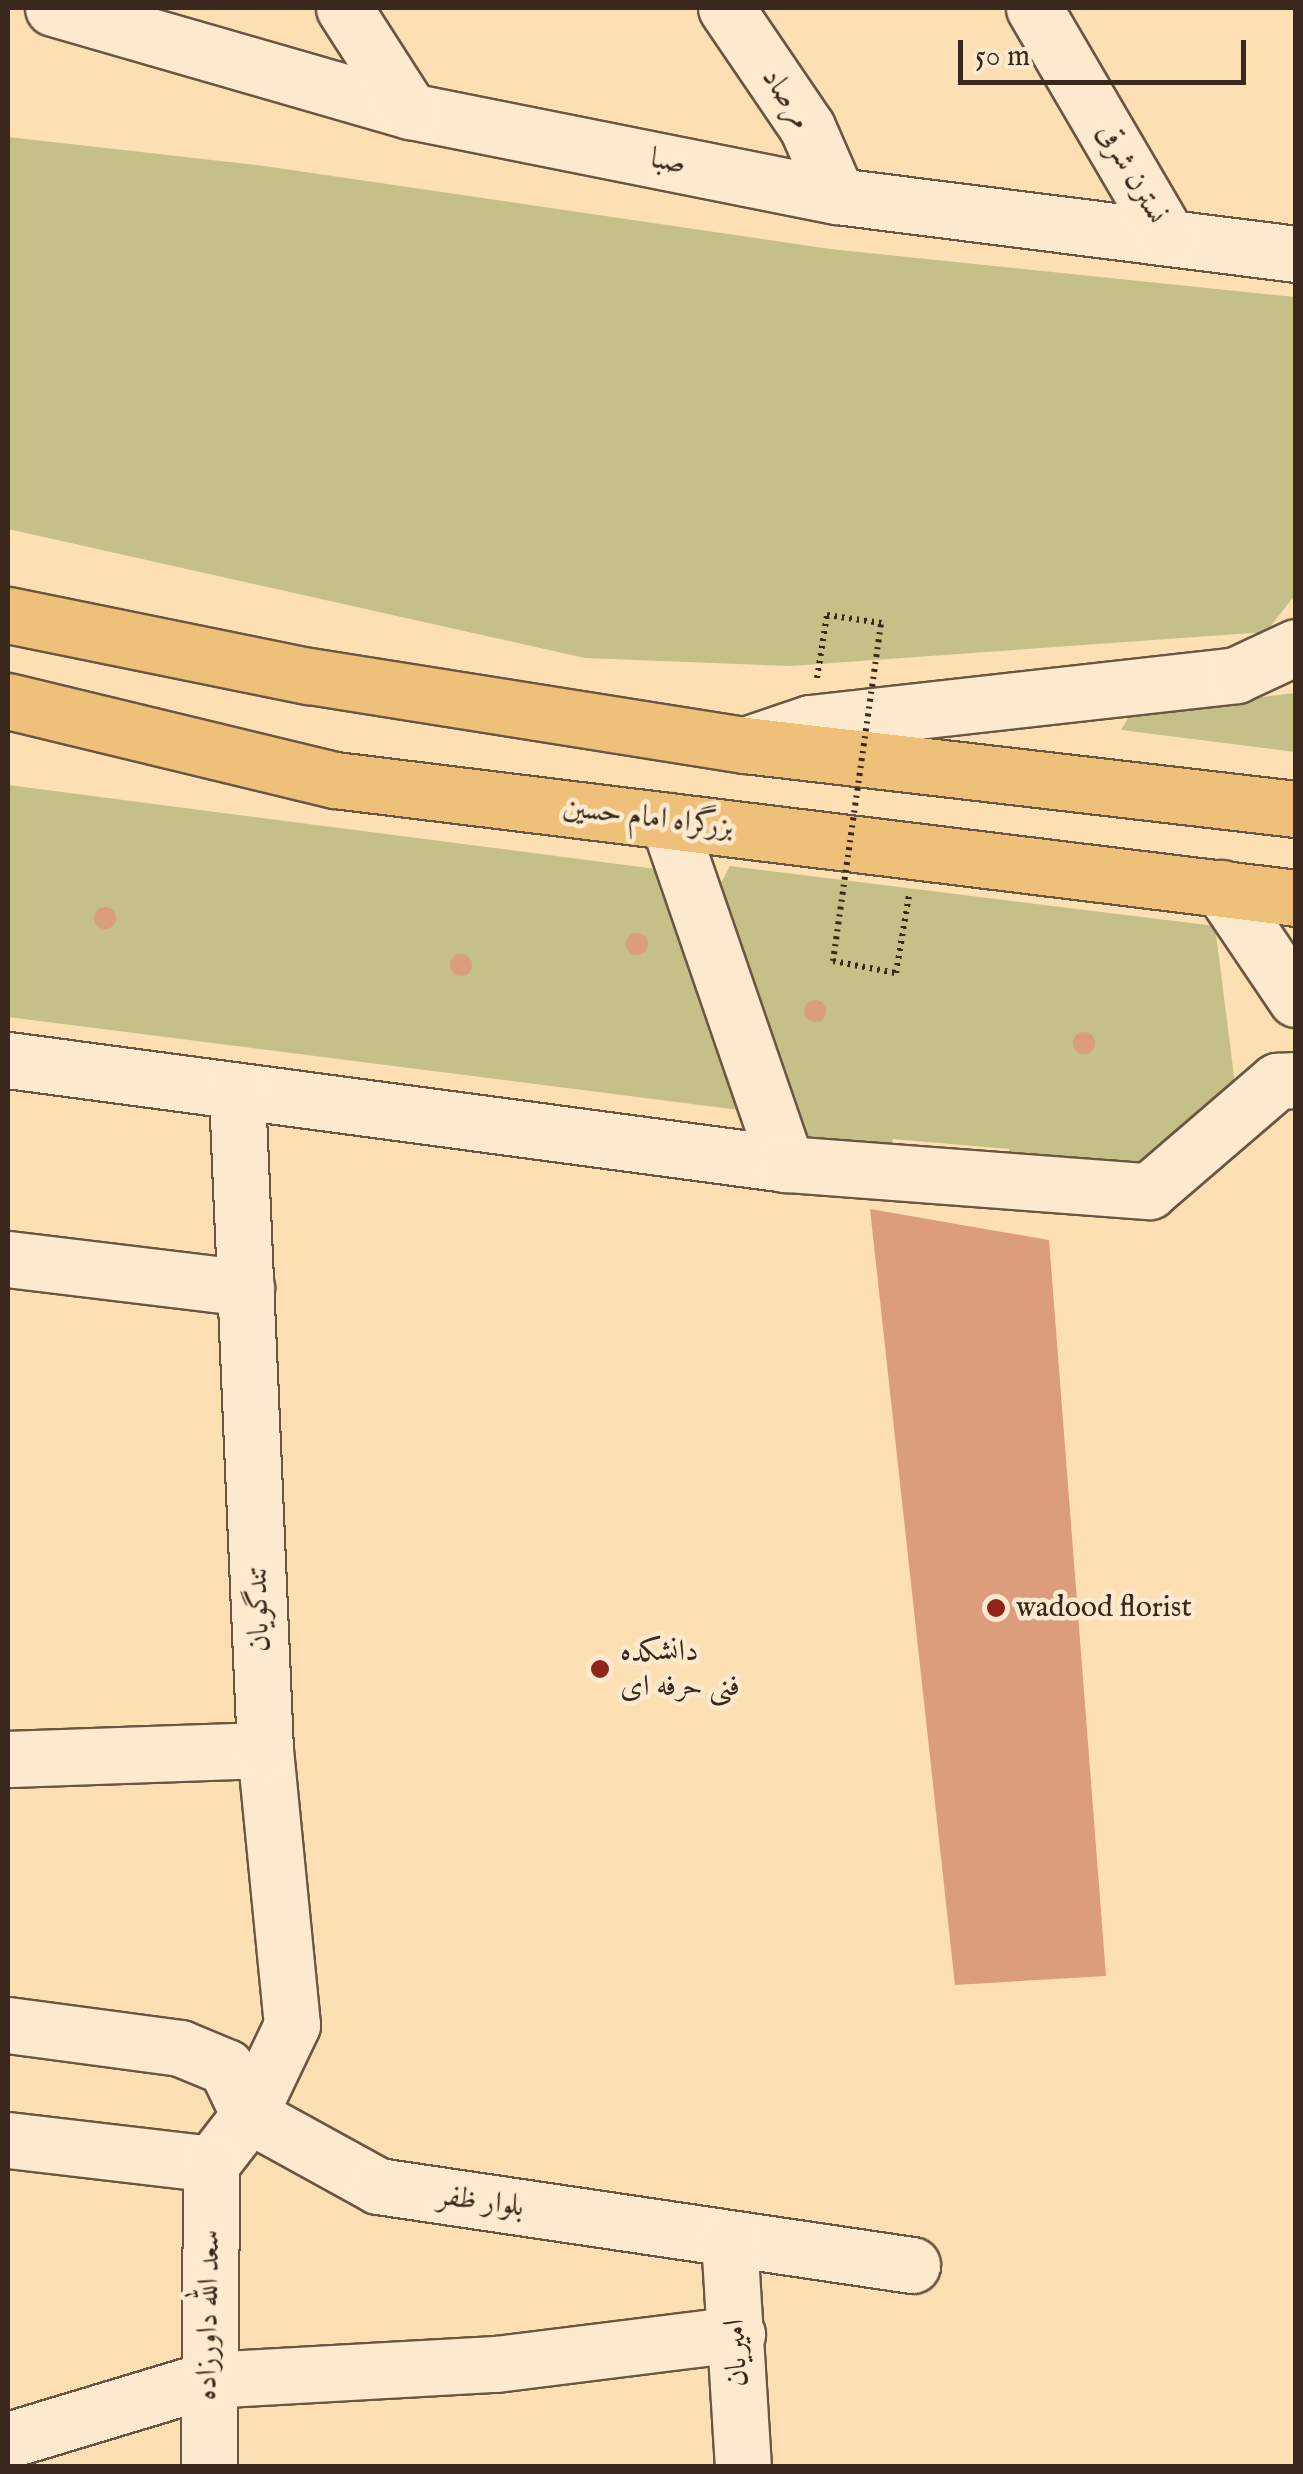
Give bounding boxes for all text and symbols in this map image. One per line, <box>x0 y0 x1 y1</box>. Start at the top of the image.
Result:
scale bar <box>963 20 1250 82</box>
text: 50 m <box>975 38 1030 76</box>
street label: مرصاد <box>753 62 819 136</box>
street label: نسترن شرقی <box>1088 117 1174 231</box>
street label: صبا <box>647 141 689 183</box>
street label: بزرگراه امام حسین <box>561 790 735 846</box>
street label: تندگویان <box>240 1565 278 1653</box>
place label: wadood florist <box>1016 1590 1192 1626</box>
marker: wadood florist <box>985 1597 1007 1619</box>
place label: دانشکده فنی حرفه ای <box>620 1634 740 1704</box>
marker: دانشکده فنی حرفه ای <box>589 1658 611 1680</box>
street label: بلوار ظفر <box>436 2178 526 2226</box>
street label: سعد الله داورزاده <box>190 2229 228 2401</box>
street label: امیریان <box>717 2318 757 2388</box>

